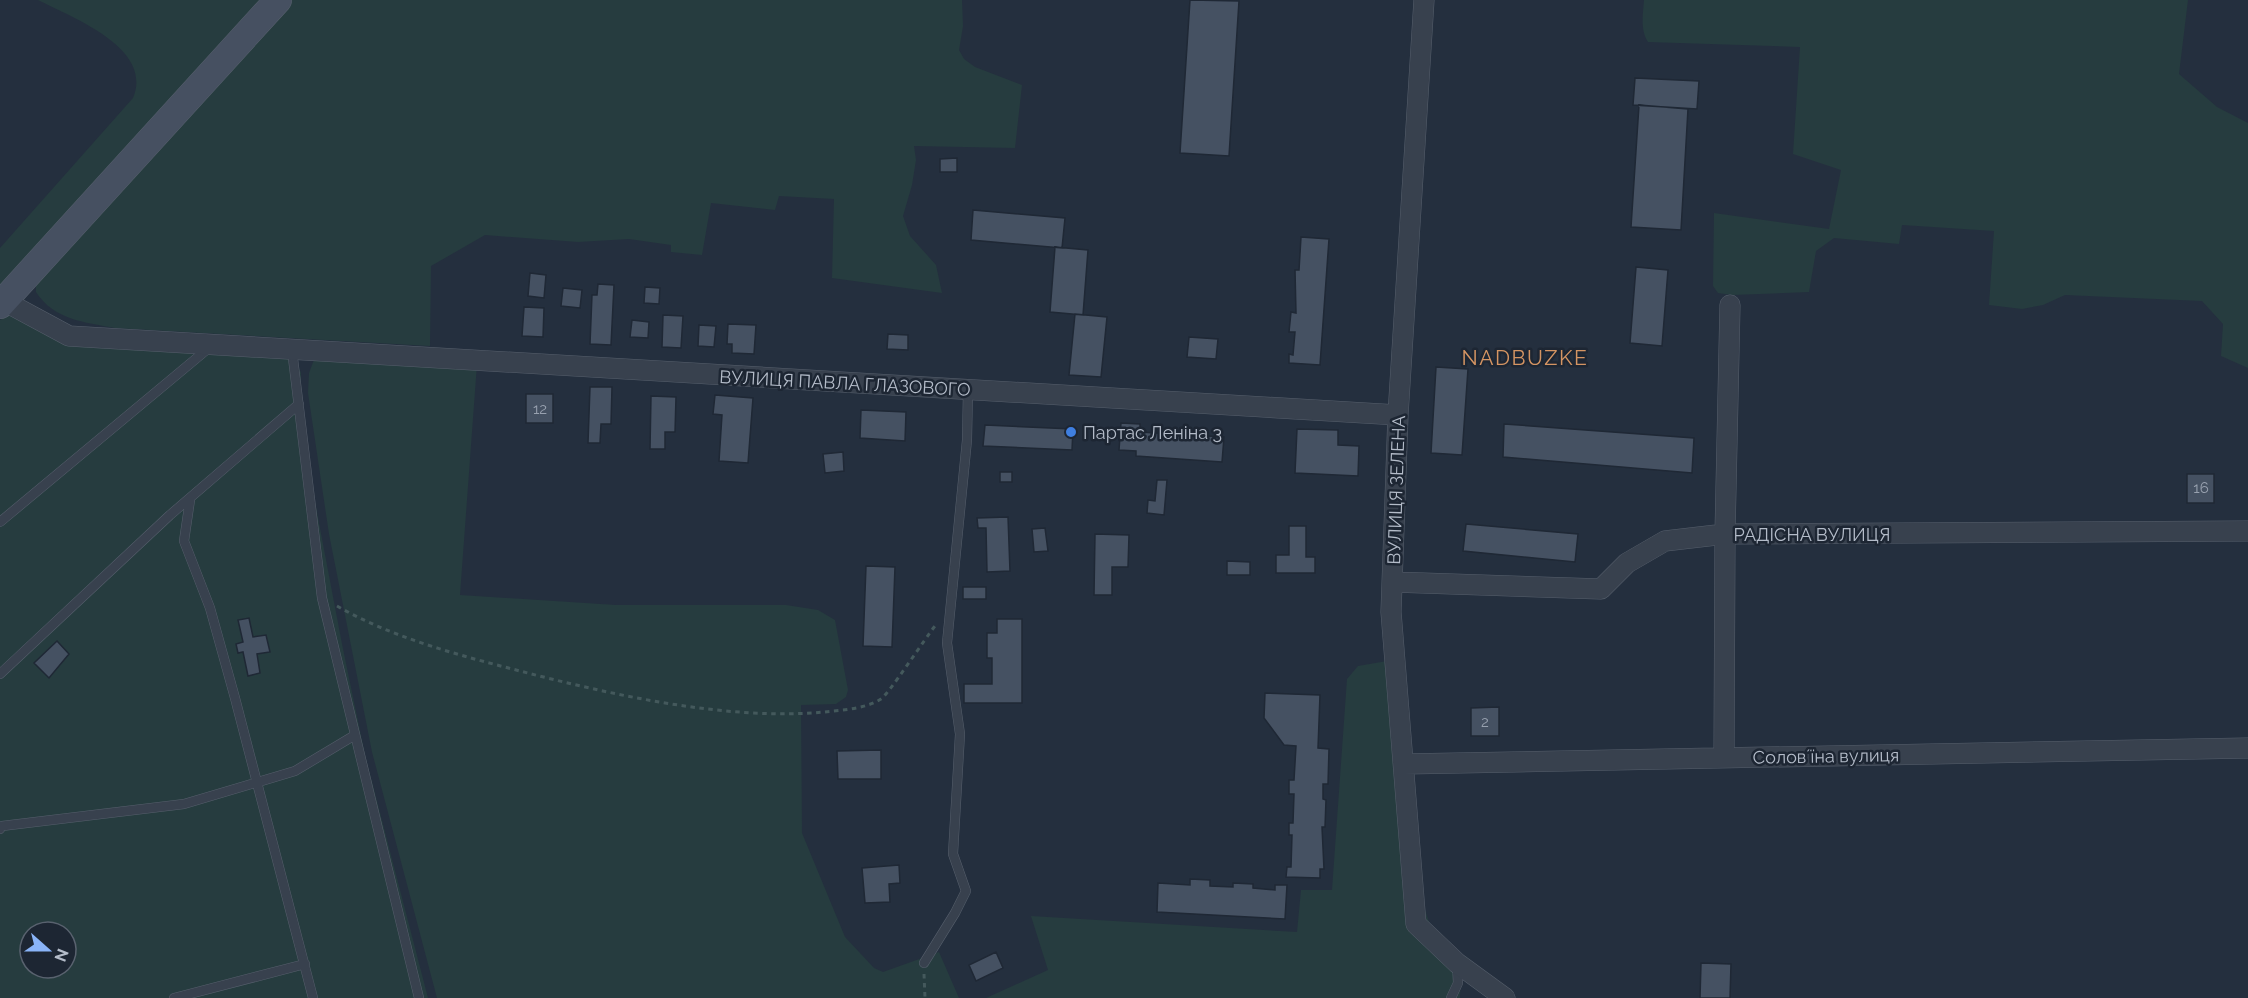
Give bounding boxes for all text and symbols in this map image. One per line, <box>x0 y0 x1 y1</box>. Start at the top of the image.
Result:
district label: NADBUZKE <box>1462 345 1588 370</box>
street label: ВУЛИЦЯ ПАВЛА ГЛАЗОВОГО <box>719 366 971 400</box>
house number: 12 <box>533 400 547 418</box>
street label: ВУЛИЦЯ ЗЕЛЕНА <box>1383 415 1409 565</box>
place label: Партас Леніна 3 <box>1083 422 1222 443</box>
marker: Партас Леніна 3 <box>1064 425 1078 439</box>
house number: 16 <box>2193 479 2209 497</box>
street label: РАДІСНА ВУЛИЦЯ <box>1734 524 1890 545</box>
house number: 2 <box>1481 713 1489 731</box>
street label: Соловʼїна вулиця <box>1753 744 1899 768</box>
north arrow <box>18 920 78 980</box>
text: N <box>50 946 73 964</box>

